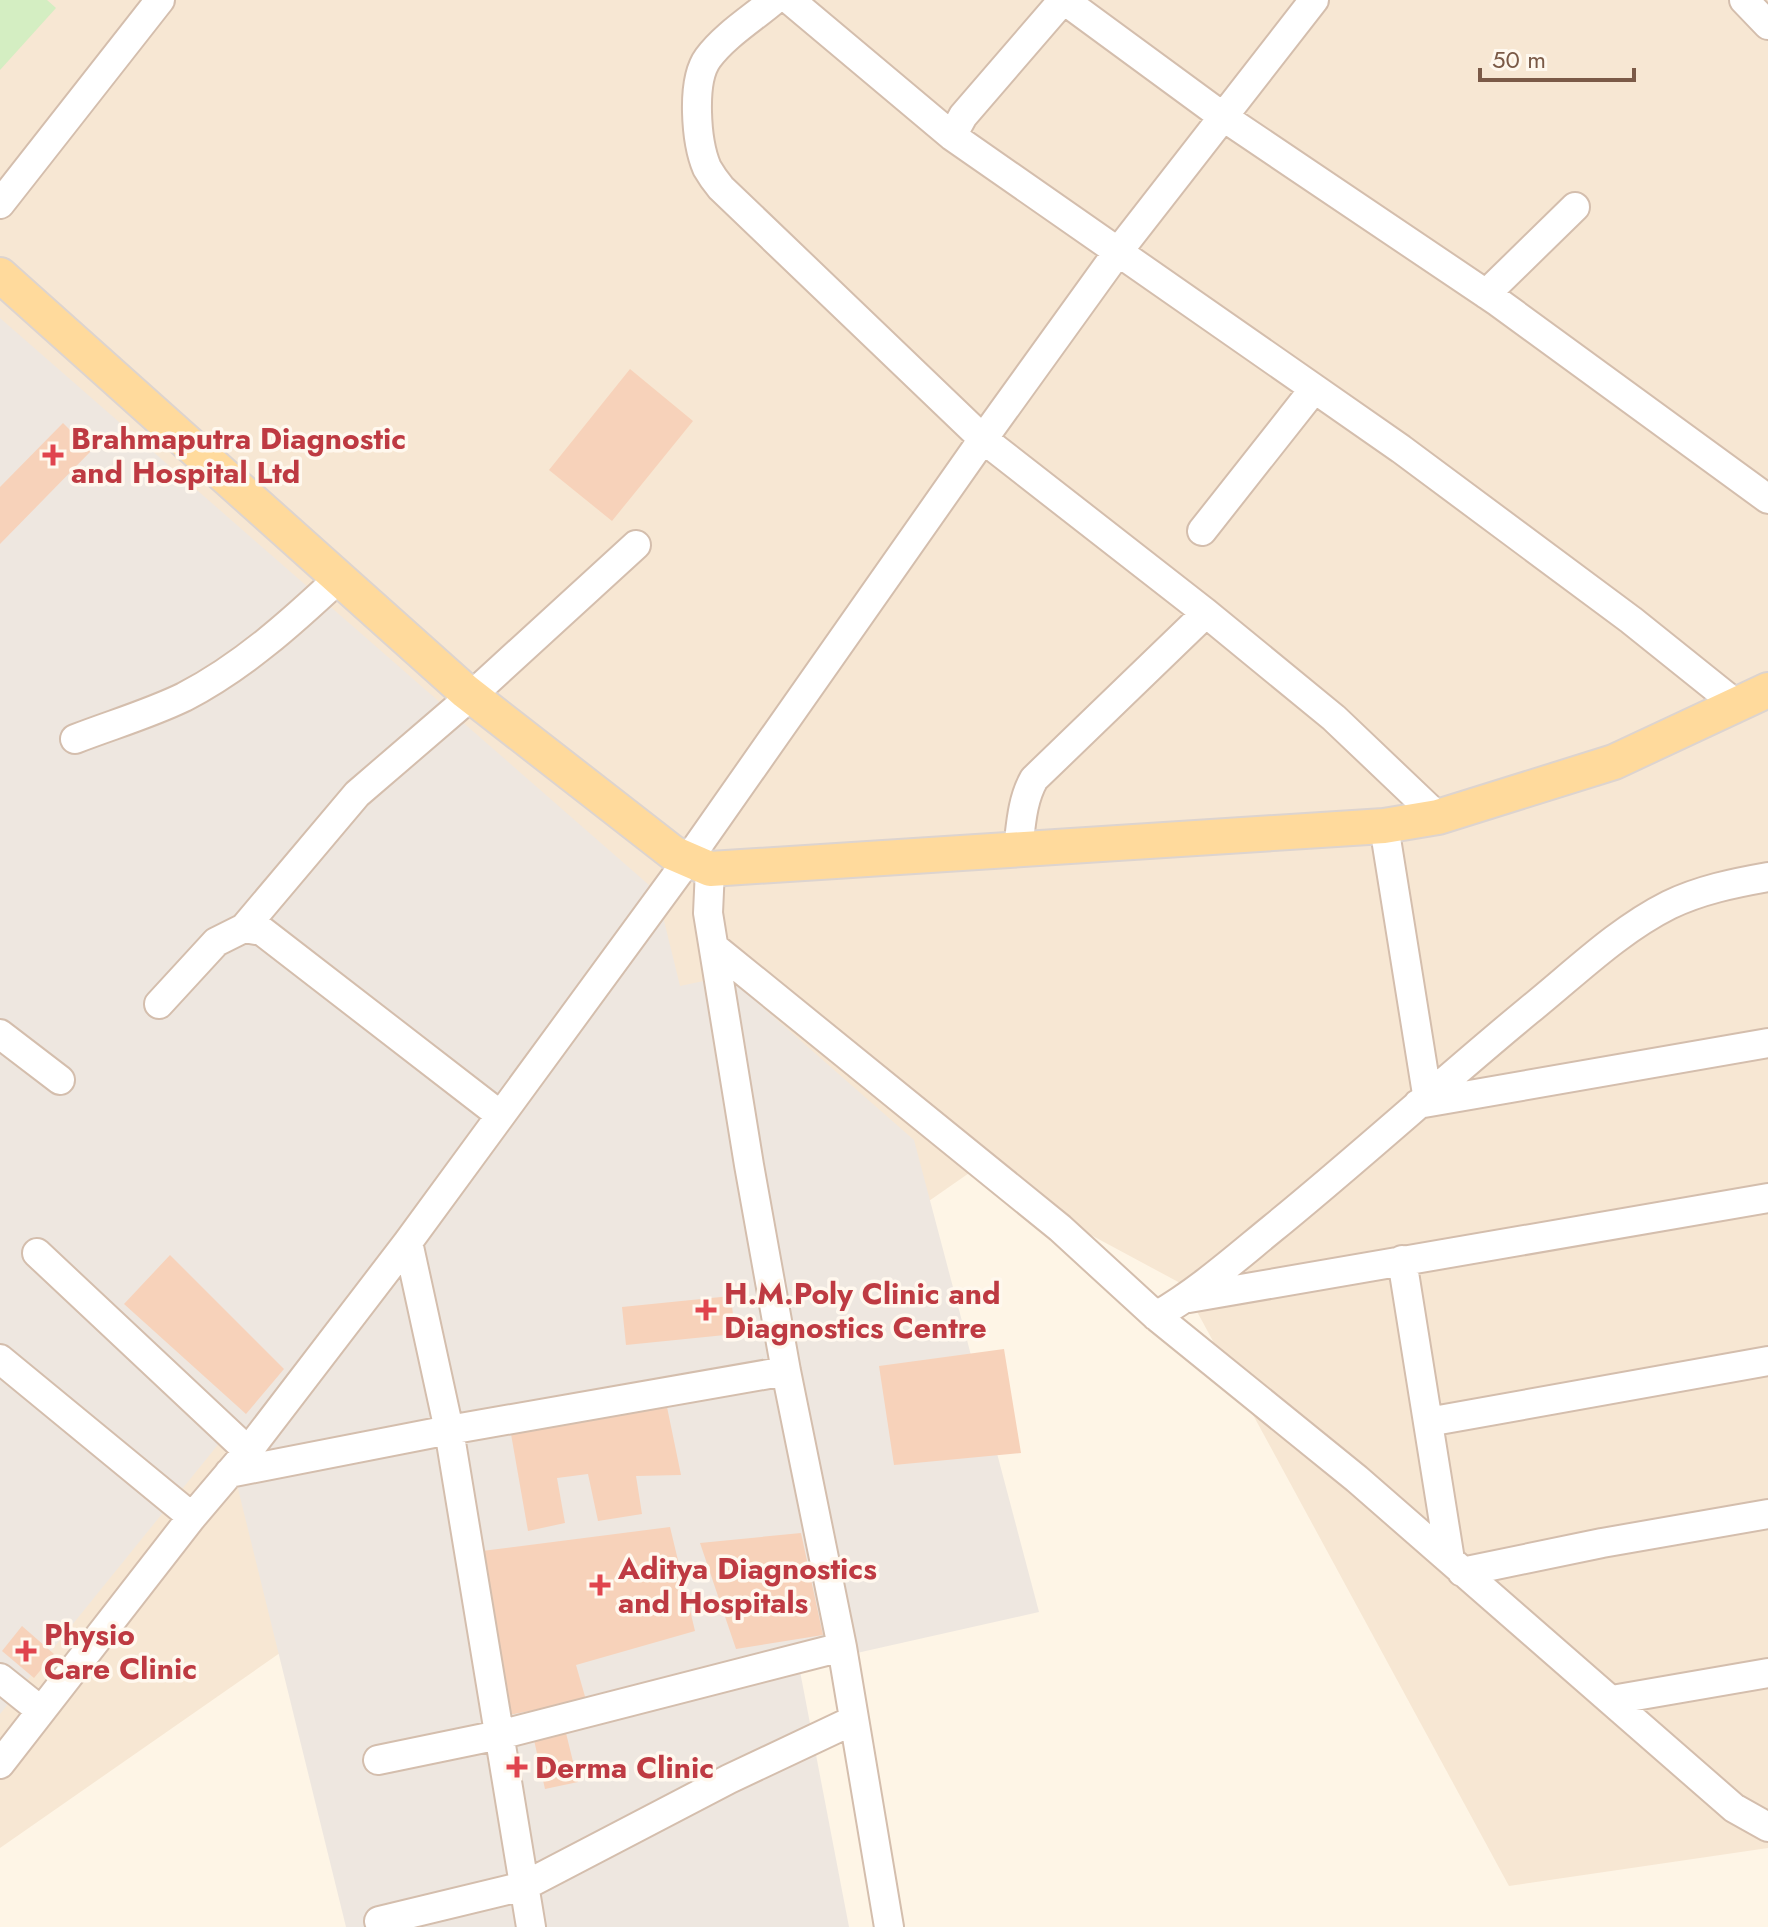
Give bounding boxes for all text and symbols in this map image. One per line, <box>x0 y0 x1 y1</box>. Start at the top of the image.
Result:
scale bar <box>1480 32 1634 82</box>
text: 50 m <box>1492 42 1546 77</box>
place label: Brahmaputra Diagnostic and Hospital Ltd <box>71 417 406 494</box>
marker: Brahmaputra Diagnostic and Hospital Ltd <box>42 444 64 466</box>
place label: H.M.Poly Clinic and Diagnostics Centre <box>724 1272 1001 1349</box>
marker: H.M.Poly Clinic and Diagnostics Centre <box>695 1299 717 1321</box>
place label: Aditya Diagnostics and Hospitals <box>617 1547 877 1624</box>
marker: Aditya Diagnostics and Hospitals <box>589 1574 611 1596</box>
place label: Physio Care Clinic <box>44 1613 197 1690</box>
marker: Physio Care Clinic <box>15 1640 37 1662</box>
place label: Derma Clinic <box>535 1746 714 1789</box>
marker: Derma Clinic <box>506 1756 528 1778</box>

